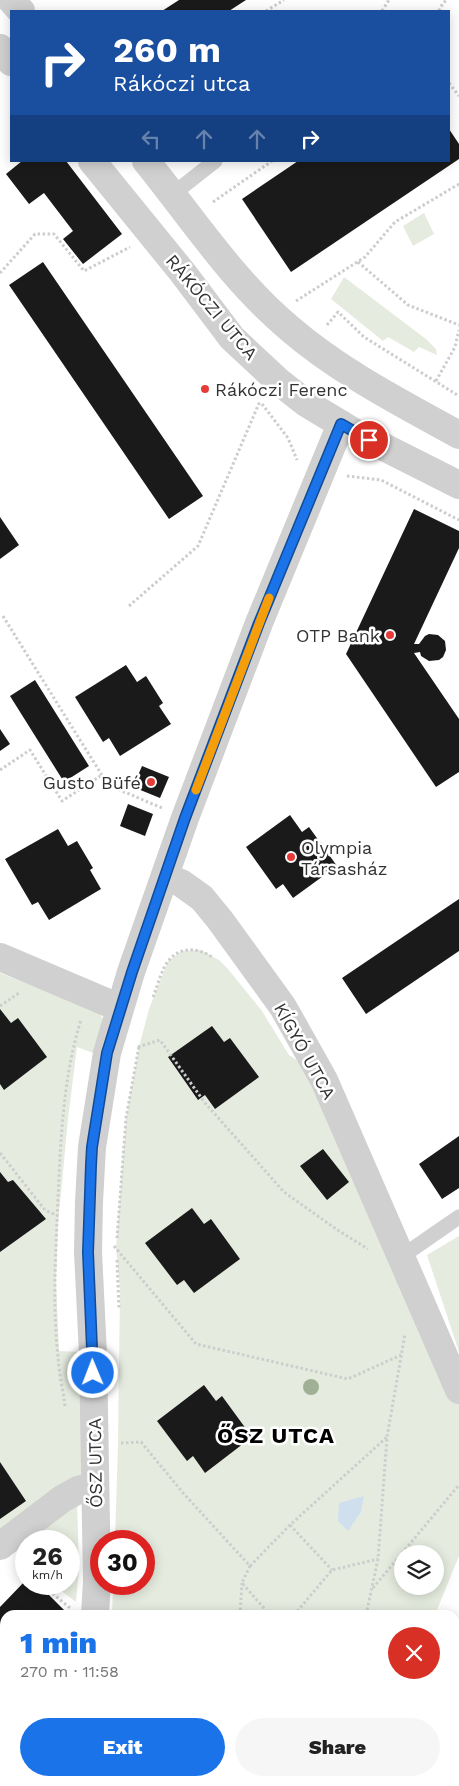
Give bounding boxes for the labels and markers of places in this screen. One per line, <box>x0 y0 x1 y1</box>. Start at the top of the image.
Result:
place label: Rákóczi Ferenc <box>215 379 348 400</box>
marker: Rákóczi Ferenc <box>199 383 211 395</box>
pin <box>348 419 390 461</box>
place label: OTP Bank <box>296 625 380 646</box>
marker: OTP Bank <box>384 629 396 641</box>
place label: Gusto Büfé <box>43 772 141 793</box>
marker: Gusto Büfé <box>145 776 157 788</box>
place label: Olympia Társasház <box>301 837 387 879</box>
marker: Olympia Társasház <box>285 851 297 863</box>

